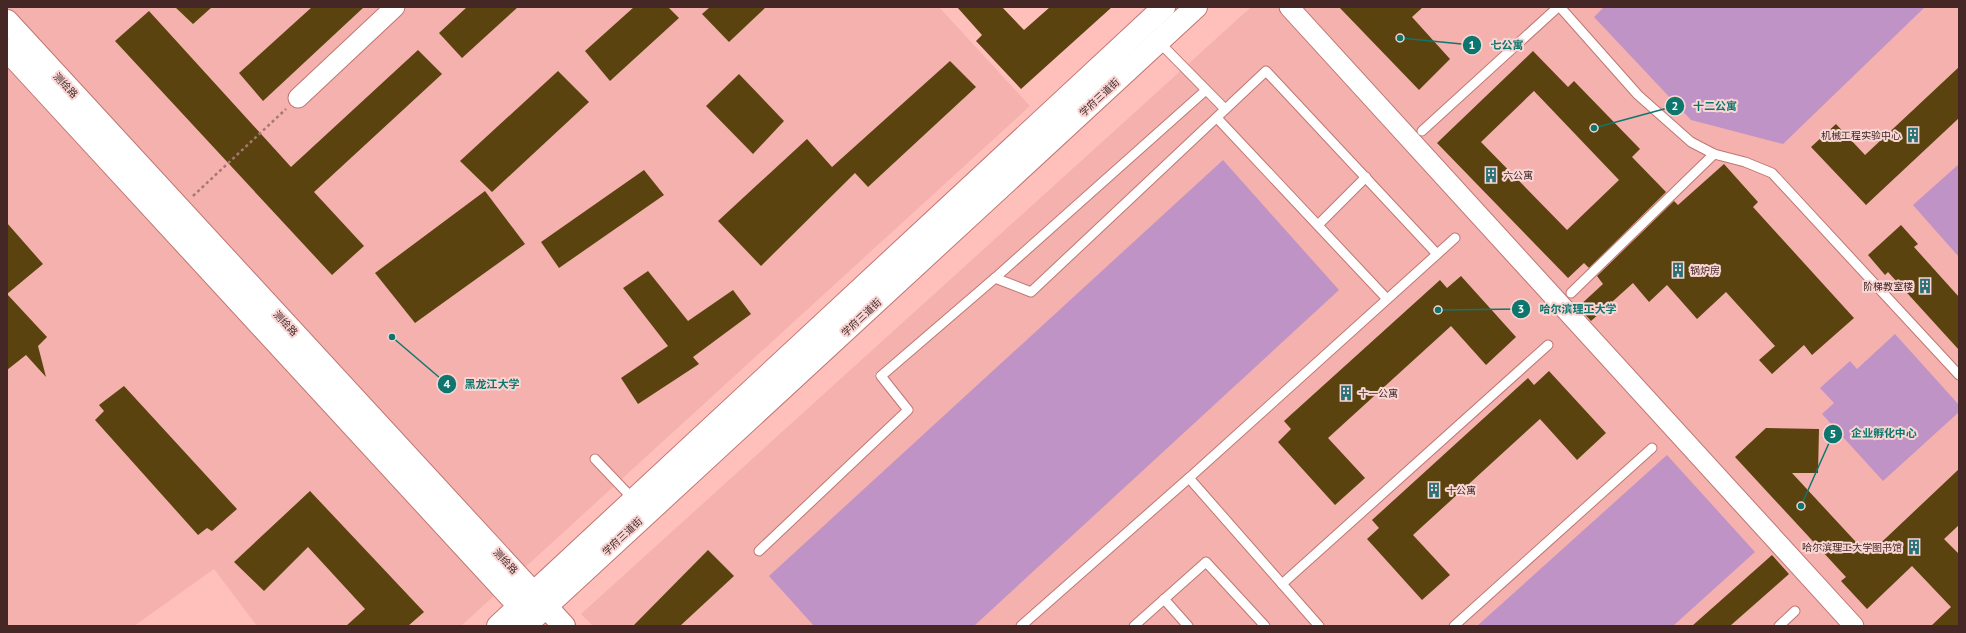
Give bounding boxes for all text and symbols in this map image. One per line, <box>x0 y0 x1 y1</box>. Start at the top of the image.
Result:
callout: 七公寓 <box>1462 33 1531 56</box>
text: 1 <box>1469 37 1475 52</box>
text: 七公寓 <box>1491 38 1524 52</box>
street label: 测绘路 <box>51 70 81 101</box>
street label: 学府三道街 <box>1077 76 1122 119</box>
callout: 十二公寓 <box>1665 94 1745 117</box>
text: 2 <box>1672 98 1678 113</box>
text: 十二公寓 <box>1693 99 1737 113</box>
building icon: 机械工程实验中心 <box>1904 126 1922 144</box>
place label: 机械工程实验中心 <box>1821 129 1901 142</box>
building icon: 六公寓 <box>1482 166 1500 184</box>
place label: 六公寓 <box>1503 169 1533 182</box>
building icon: 锅炉房 <box>1669 261 1687 279</box>
place label: 锅炉房 <box>1690 264 1720 277</box>
building icon: 阶梯教室楼 <box>1916 277 1934 295</box>
place label: 阶梯教室楼 <box>1863 280 1913 293</box>
street label: 学府三道街 <box>839 296 884 339</box>
callout: 哈尔滨理工大学 <box>1511 297 1624 320</box>
text: 3 <box>1518 301 1524 316</box>
text: 哈尔滨理工大学 <box>1540 302 1617 316</box>
street label: 测绘路 <box>271 308 301 339</box>
callout: 黑龙江大学 <box>437 372 528 395</box>
text: 4 <box>444 376 451 391</box>
text: 黑龙江大学 <box>465 377 520 391</box>
building icon: 十一公寓 <box>1337 384 1355 402</box>
place label: 十一公寓 <box>1358 387 1398 400</box>
callout: 企业孵化中心 <box>1823 422 1925 445</box>
text: 5 <box>1830 426 1836 441</box>
text: 企业孵化中心 <box>1851 426 1917 440</box>
building icon: 十公寓 <box>1425 481 1443 499</box>
place label: 十公寓 <box>1446 484 1476 497</box>
street label: 学府三道街 <box>600 515 645 558</box>
building icon: 哈尔滨理工大学图书馆 <box>1905 538 1923 556</box>
place label: 哈尔滨理工大学图书馆 <box>1802 541 1902 554</box>
street label: 测绘路 <box>491 546 521 577</box>

